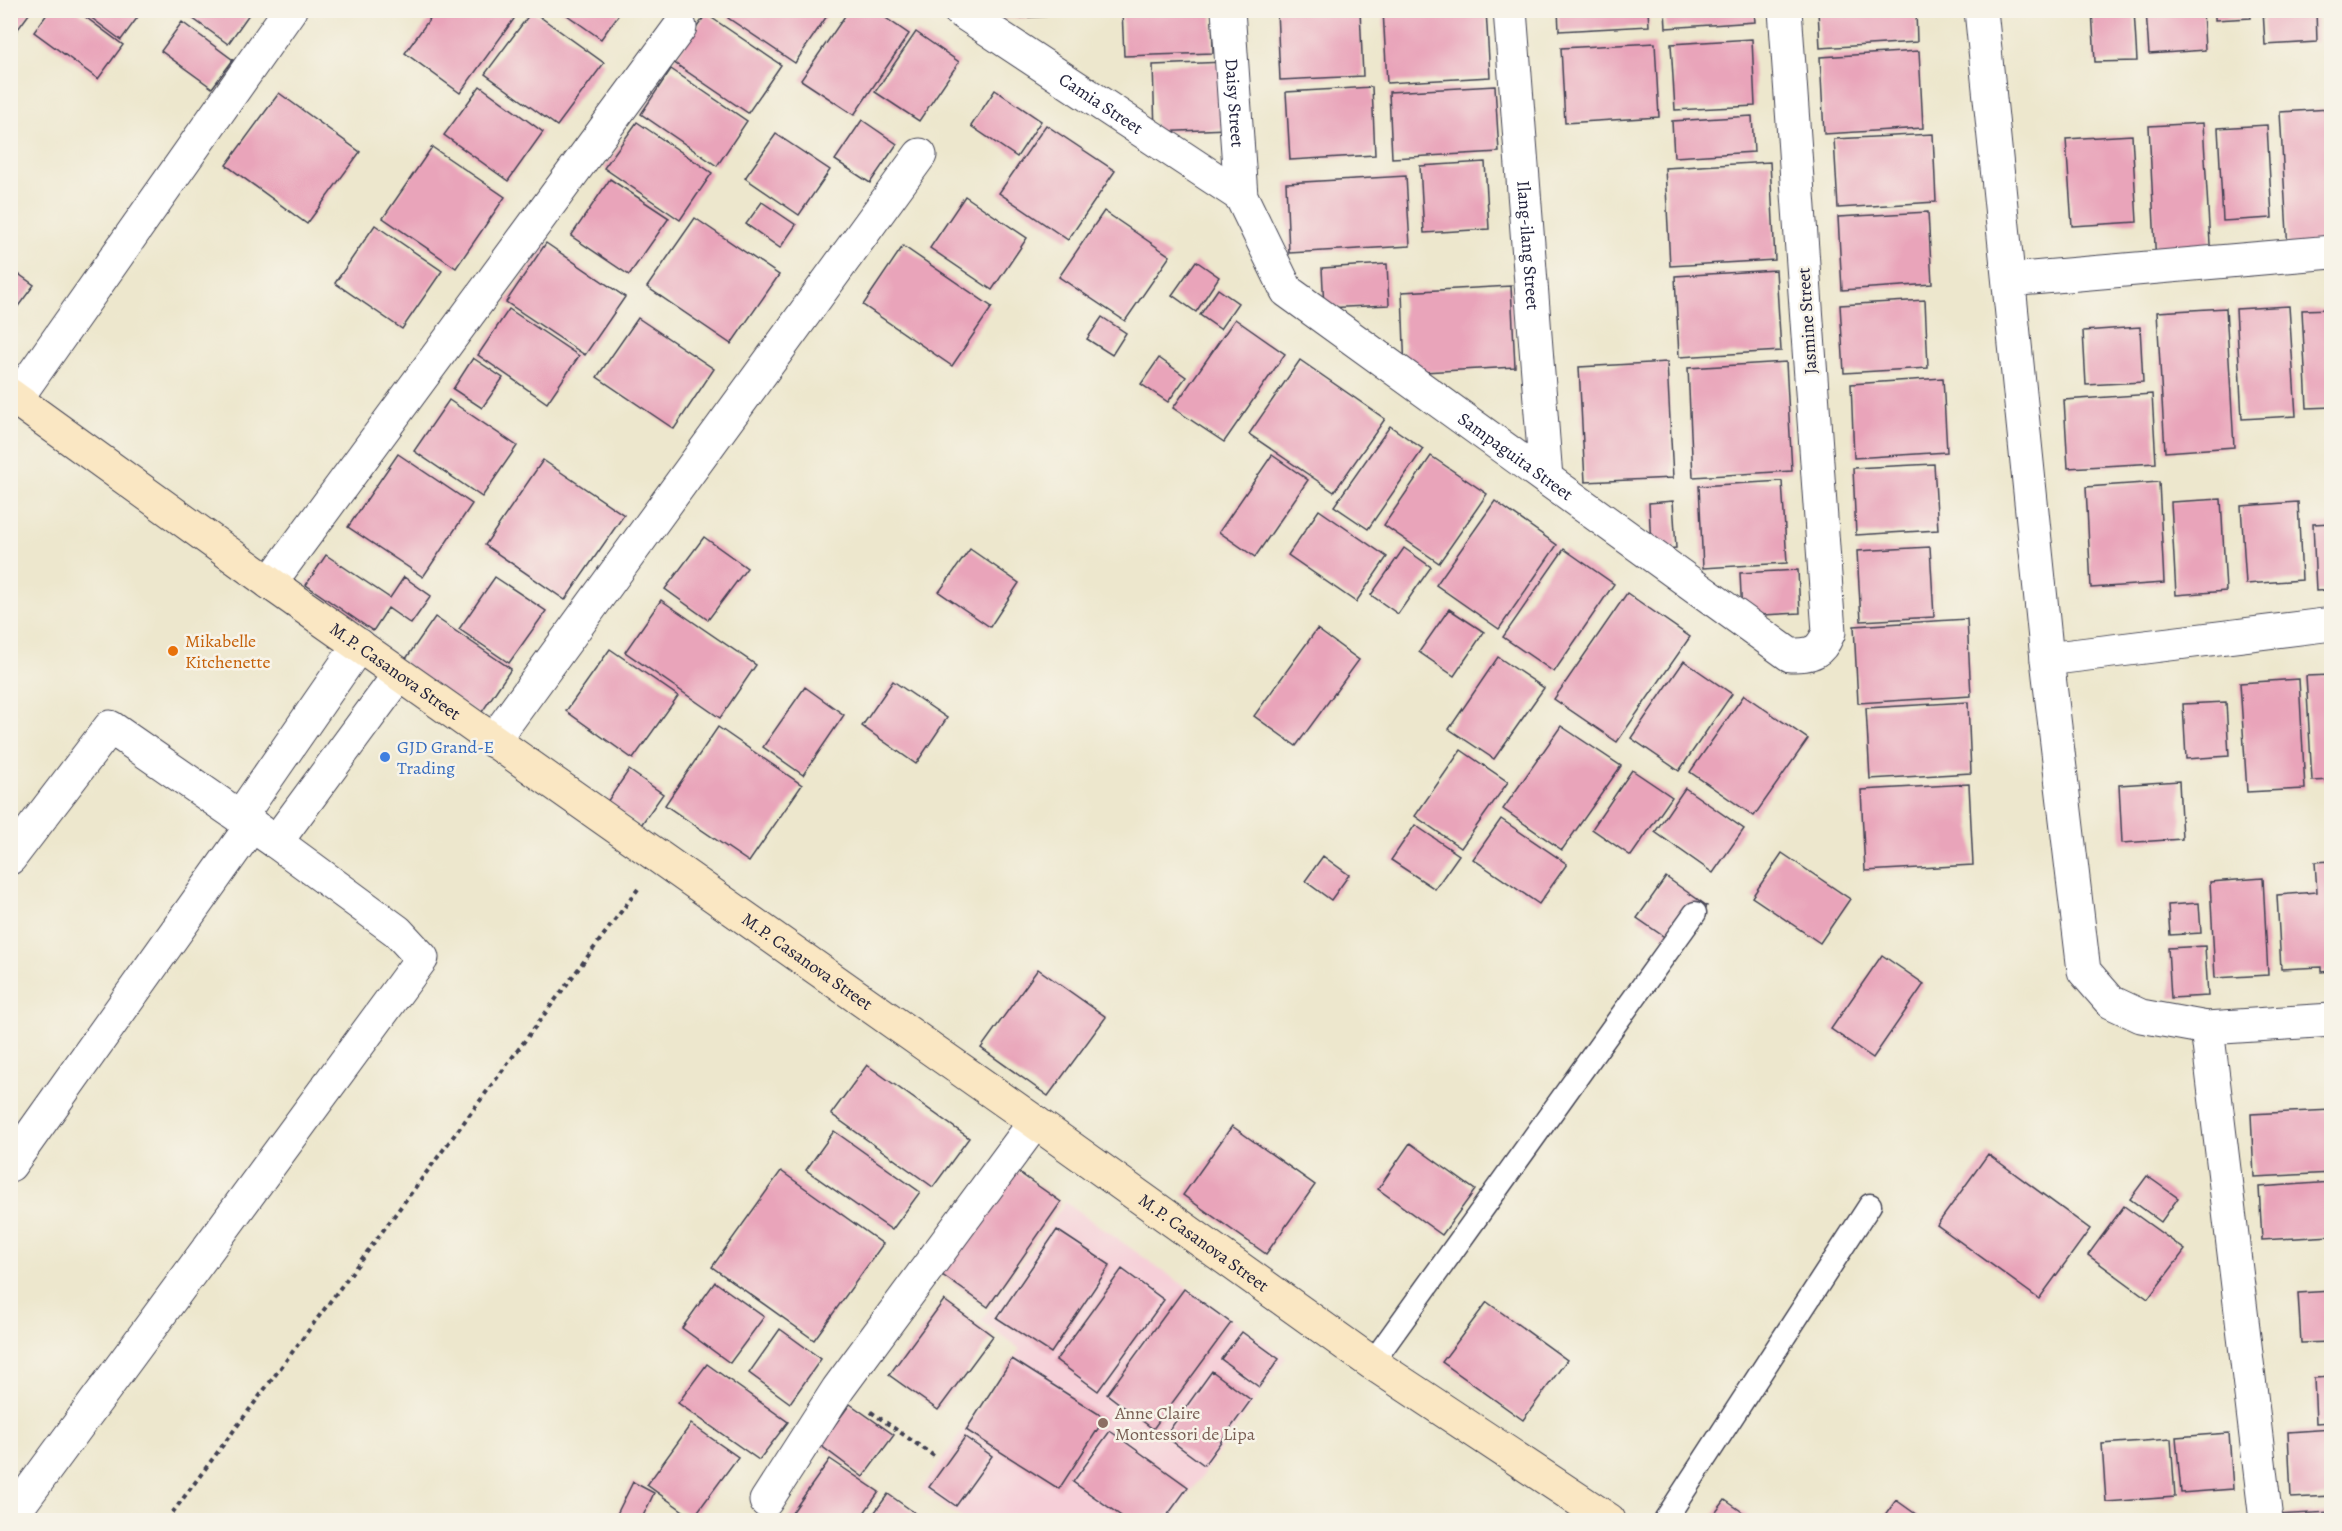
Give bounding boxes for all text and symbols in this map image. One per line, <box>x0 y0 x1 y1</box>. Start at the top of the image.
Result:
street label: Daisy Street <box>1219 57 1250 148</box>
street label: Camia Street <box>1054 67 1148 140</box>
street label: Ilang-ilang Street <box>1511 180 1545 311</box>
street label: Jasmine Street <box>1791 267 1823 375</box>
street label: Sampaguita Street <box>1453 407 1578 506</box>
street label: M.P. Casanova Street <box>325 617 465 726</box>
place label: Mikabelle Kitchenette <box>185 629 271 674</box>
marker: Mikabelle Kitchenette <box>166 644 180 658</box>
place label: GJD Grand-E Trading <box>397 735 494 780</box>
marker: GJD Grand-E Trading <box>378 750 392 764</box>
street label: M.P. Casanova Street <box>737 907 877 1016</box>
street label: M.P. Casanova Street <box>1134 1188 1274 1297</box>
place label: Anne Claire Montessori de Lipa <box>1114 1401 1256 1446</box>
marker: Anne Claire Montessori de Lipa <box>1096 1416 1110 1430</box>

